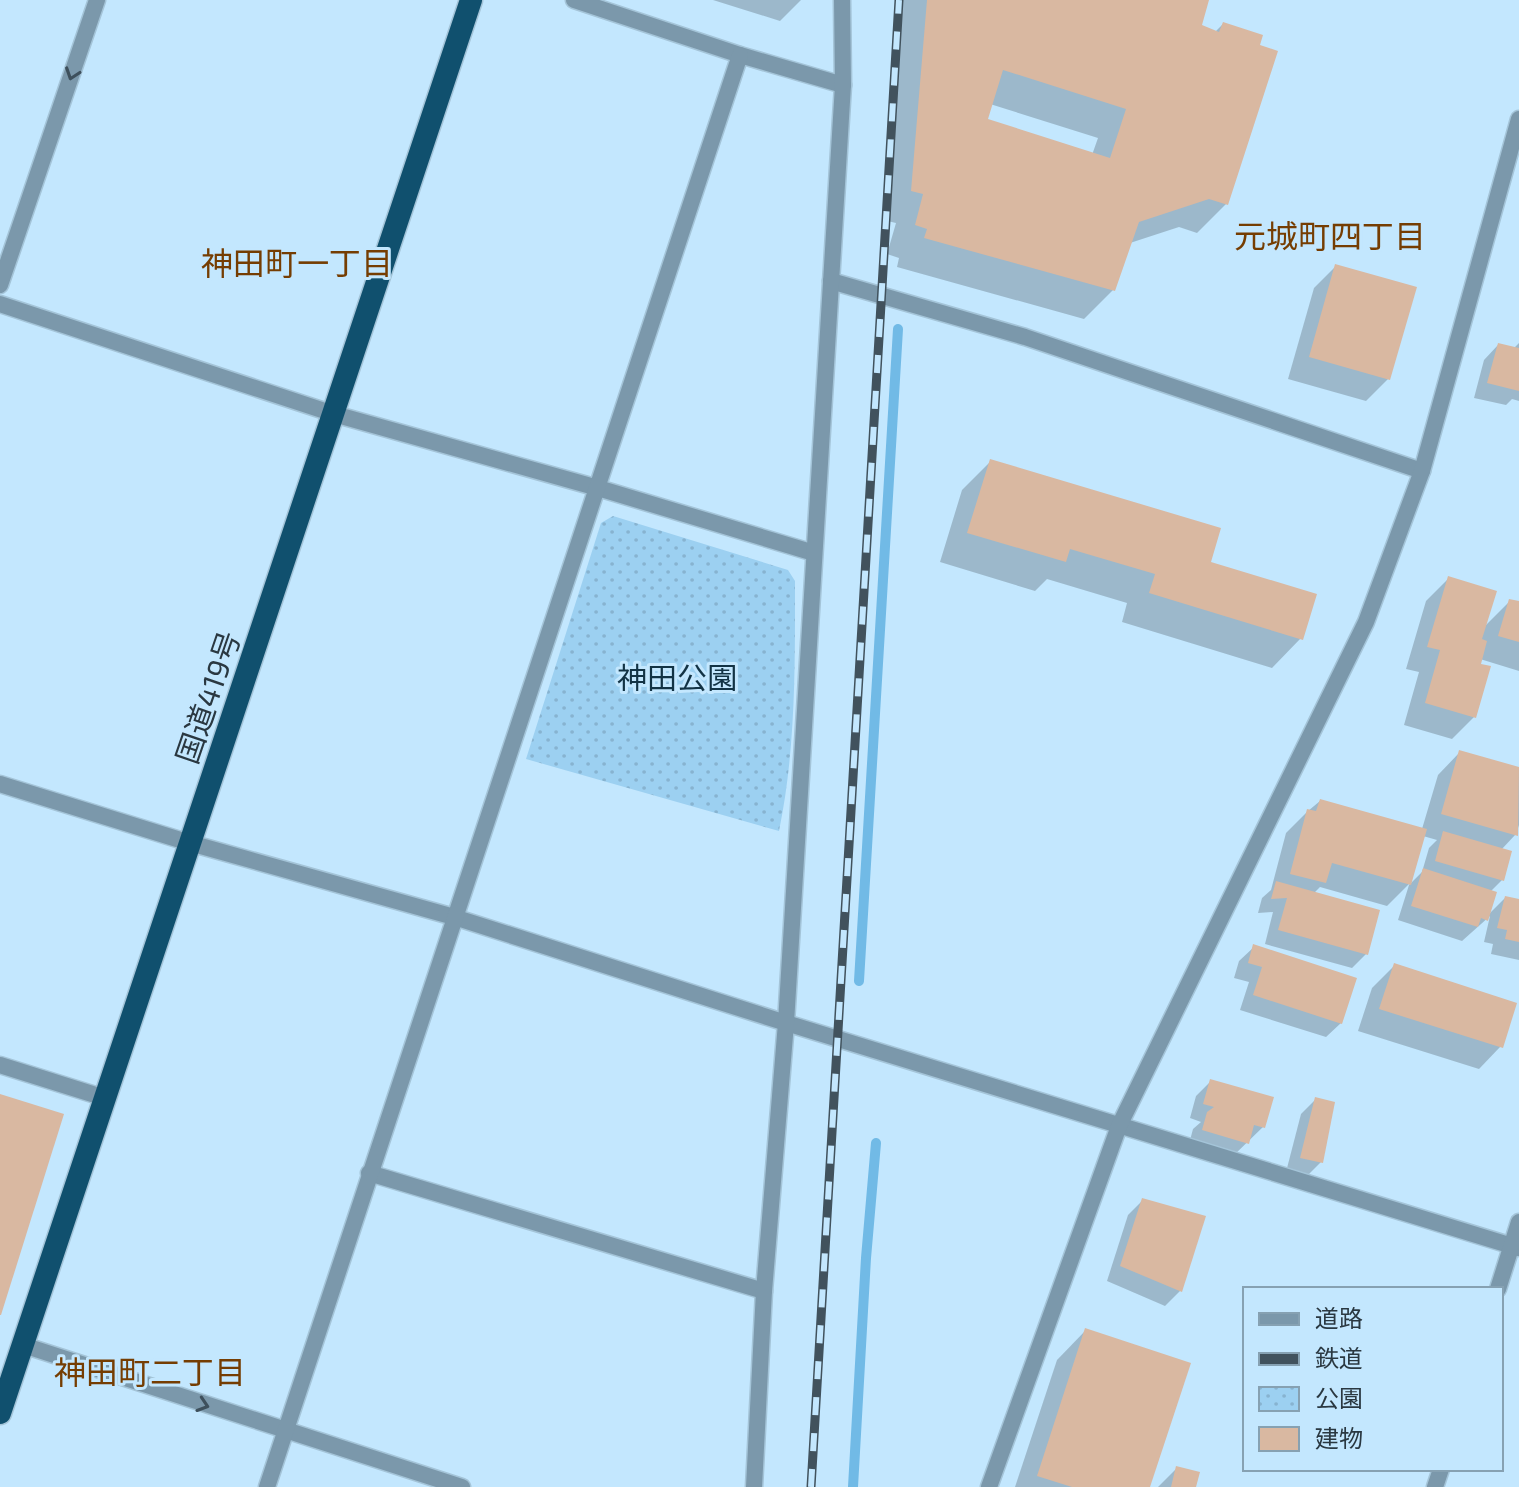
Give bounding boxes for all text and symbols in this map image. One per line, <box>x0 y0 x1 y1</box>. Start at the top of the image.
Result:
one-way arrow <box>66 66 82 80</box>
district label: 元城町四丁目 <box>1234 216 1426 254</box>
district label: 神田町一丁目 <box>201 243 393 281</box>
street label: 国道419号 <box>168 626 246 768</box>
park label: 神田公園 <box>617 659 737 695</box>
legend <box>1243 1287 1503 1471</box>
text: 道路 <box>1315 1303 1363 1332</box>
text: 鉄道 <box>1315 1343 1363 1372</box>
district label: 神田町二丁目 <box>54 1352 246 1390</box>
text: 公園 <box>1315 1383 1363 1412</box>
one-way arrow <box>196 1396 209 1412</box>
text: 建物 <box>1315 1423 1363 1452</box>

